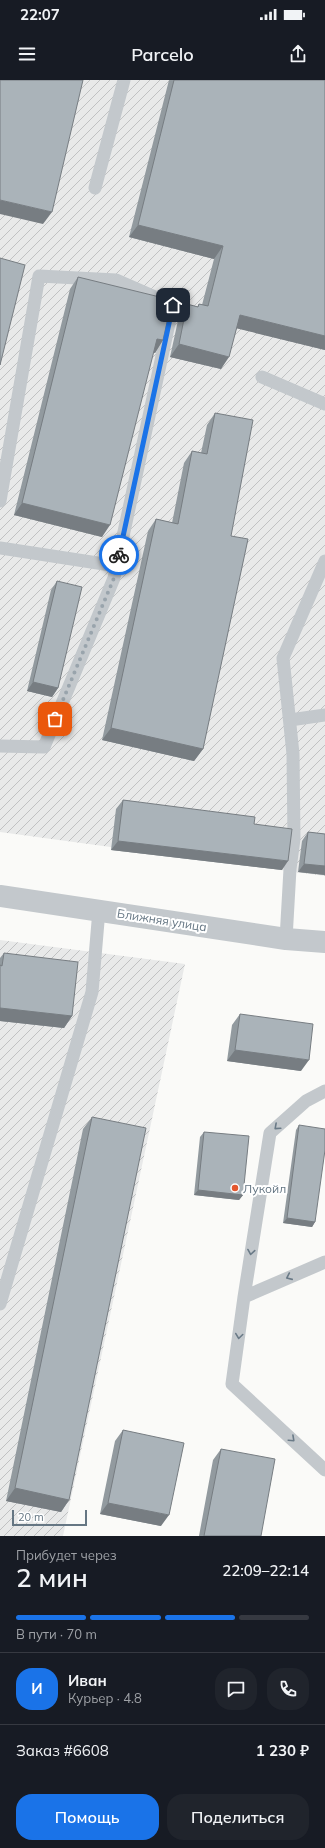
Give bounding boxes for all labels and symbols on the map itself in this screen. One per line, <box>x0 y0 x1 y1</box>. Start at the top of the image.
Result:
pin <box>156 288 190 322</box>
courier <box>99 535 139 575</box>
pin <box>38 702 72 736</box>
street label: Ближняя улица <box>116 906 208 934</box>
one-way arrow <box>274 1122 282 1129</box>
place label: Лукойл <box>243 1181 286 1196</box>
marker: Лукойл <box>230 1183 240 1193</box>
one-way arrow <box>247 1249 256 1255</box>
one-way arrow <box>286 1273 293 1281</box>
one-way arrow <box>235 1333 244 1339</box>
one-way arrow <box>287 1435 295 1442</box>
scale bar <box>12 1508 87 1527</box>

